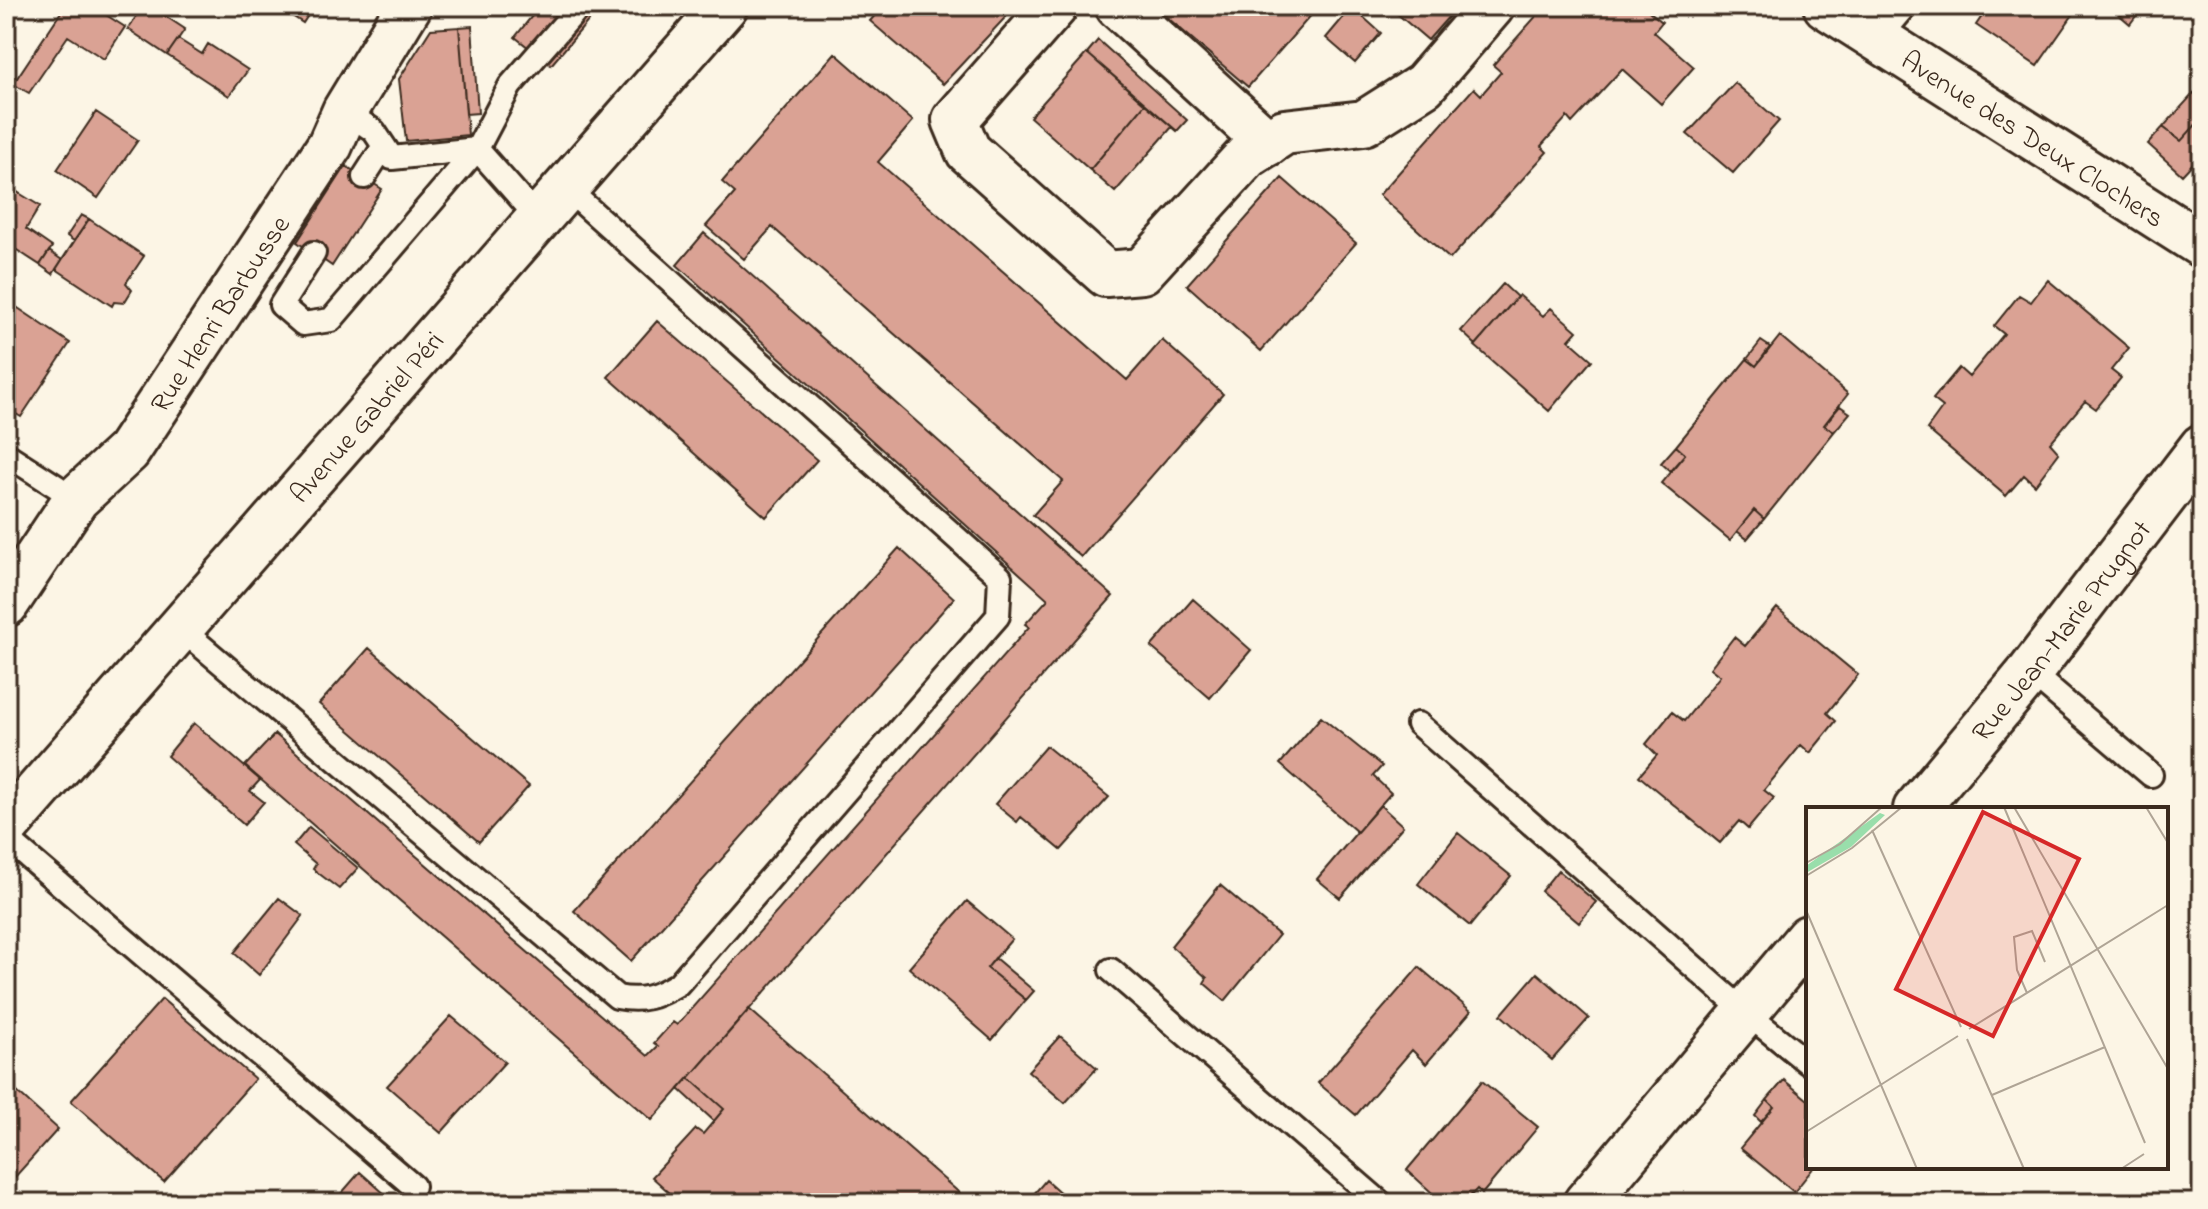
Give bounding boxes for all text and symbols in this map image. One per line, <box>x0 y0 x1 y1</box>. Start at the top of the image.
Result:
street label: Avenue des Deux Clochers <box>1892 42 2171 240</box>
street label: Rue Henri Barbusse <box>142 208 302 422</box>
street label: Avenue Gabriel Péri <box>281 323 455 514</box>
street label: Rue Jean-Marie Prugnot <box>1963 513 2163 752</box>
inset map <box>1806 807 2168 1169</box>

